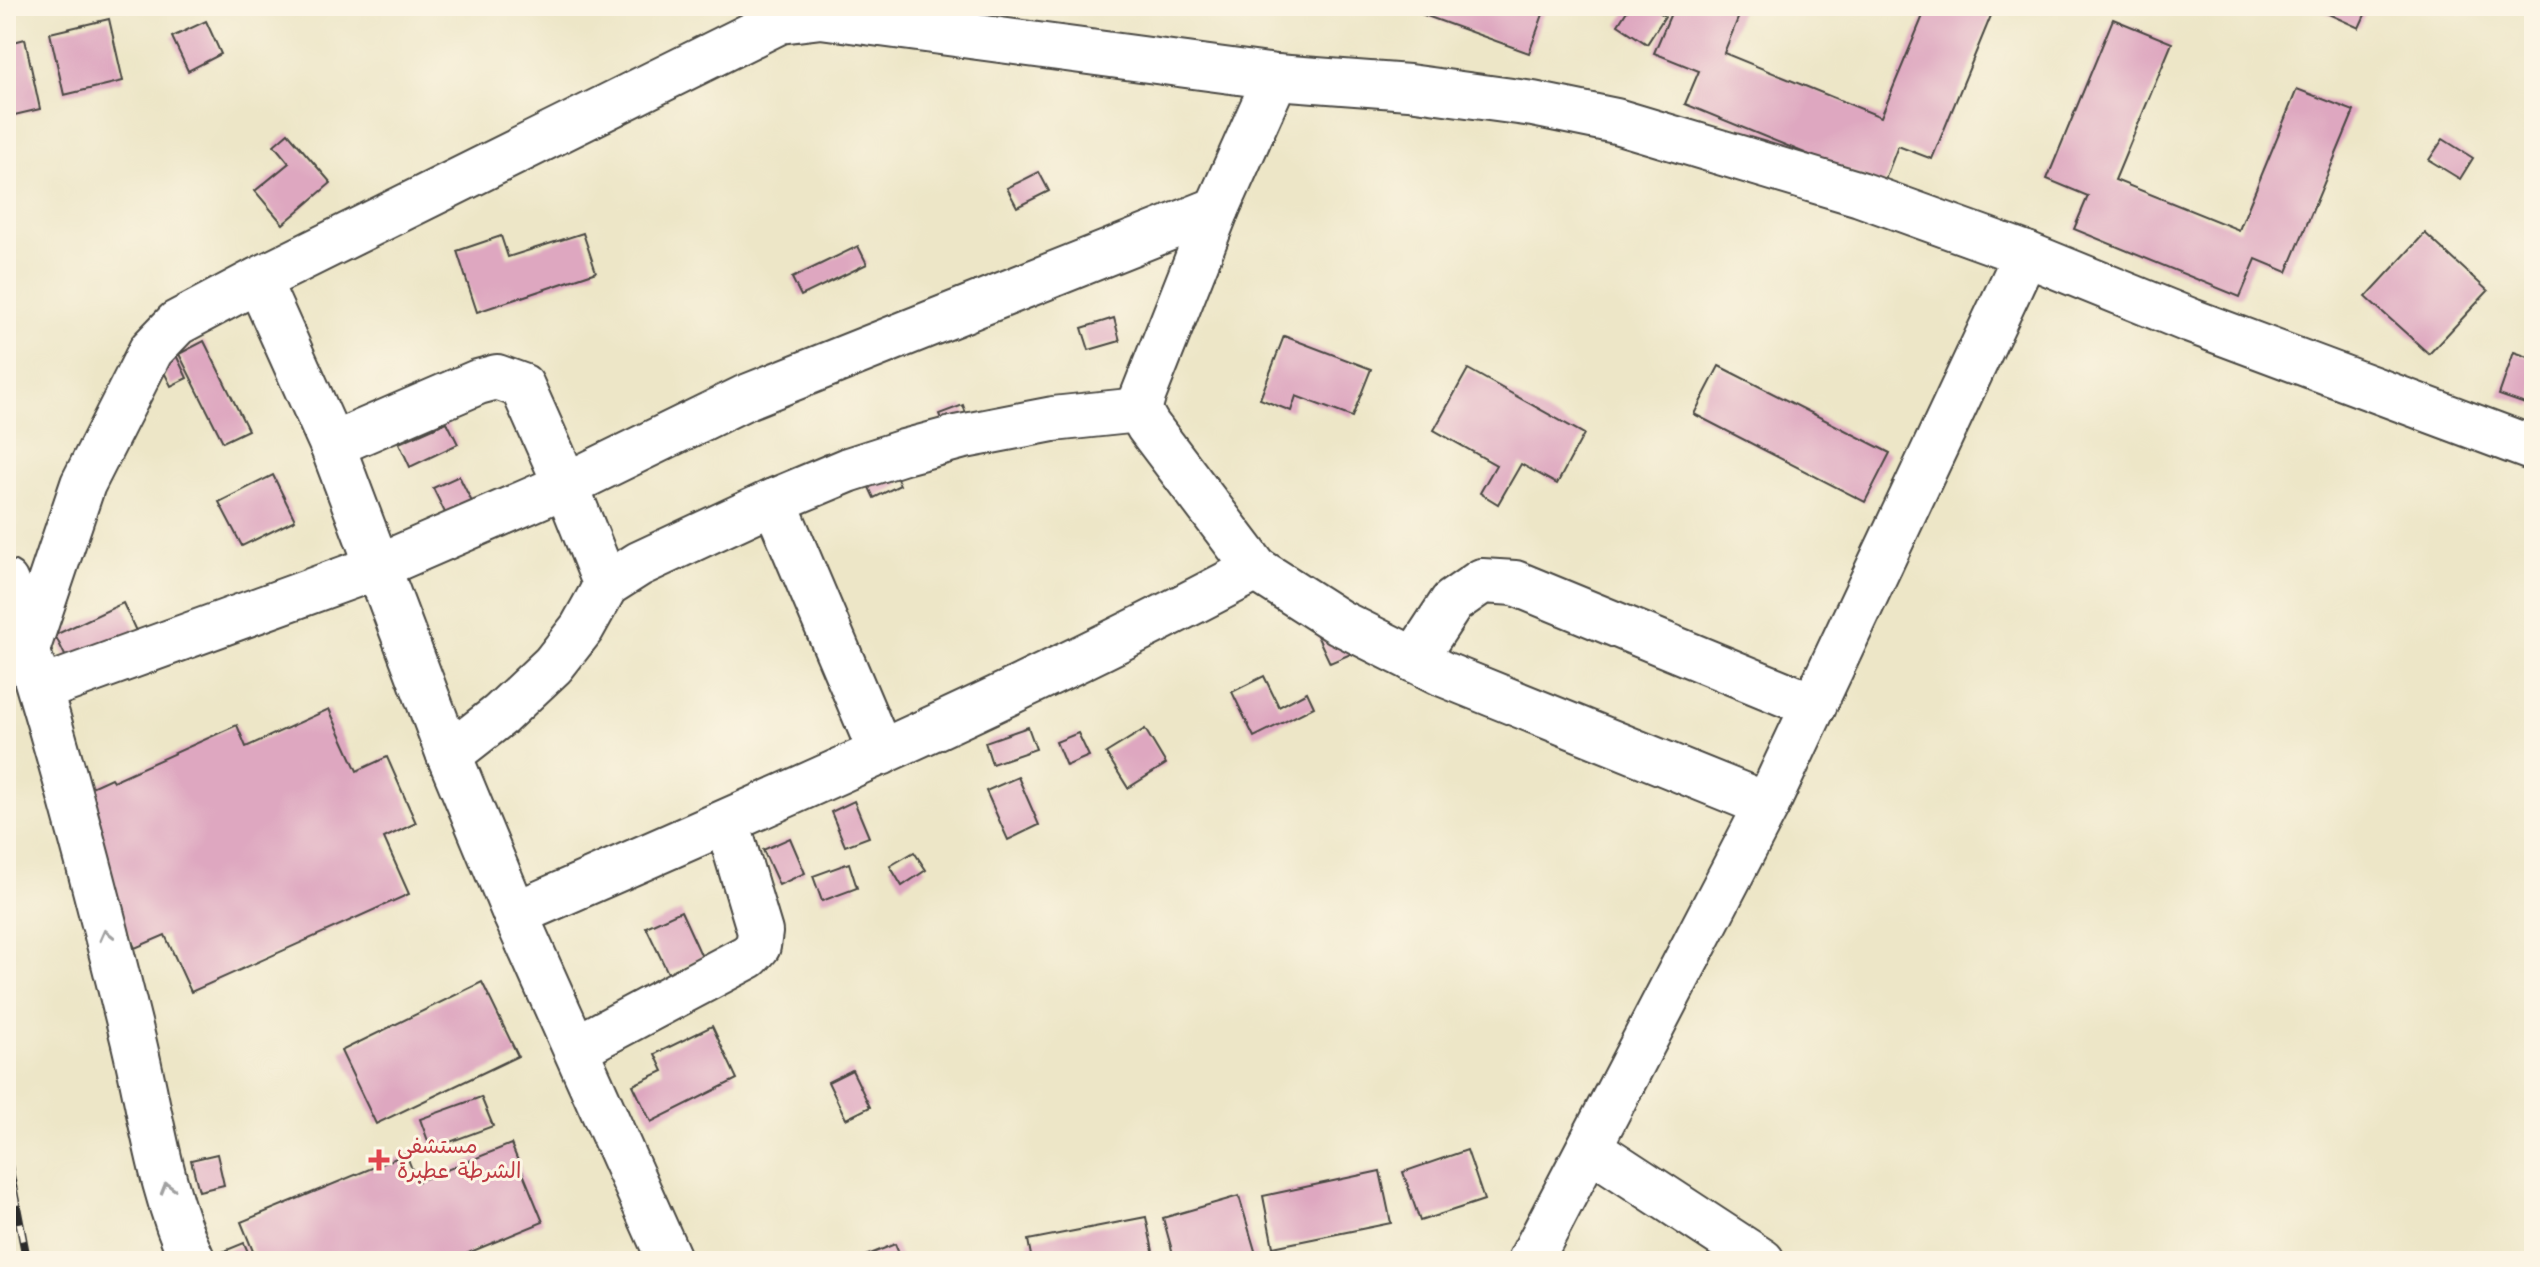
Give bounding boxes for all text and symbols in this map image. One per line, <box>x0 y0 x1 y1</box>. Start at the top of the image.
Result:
one-way arrow <box>98 929 115 942</box>
place label: مستشفى الشرطة عطبرة <box>397 1130 521 1190</box>
marker: مستشفى الشرطة عطبرة <box>368 1149 390 1171</box>
one-way arrow <box>160 1181 176 1195</box>

